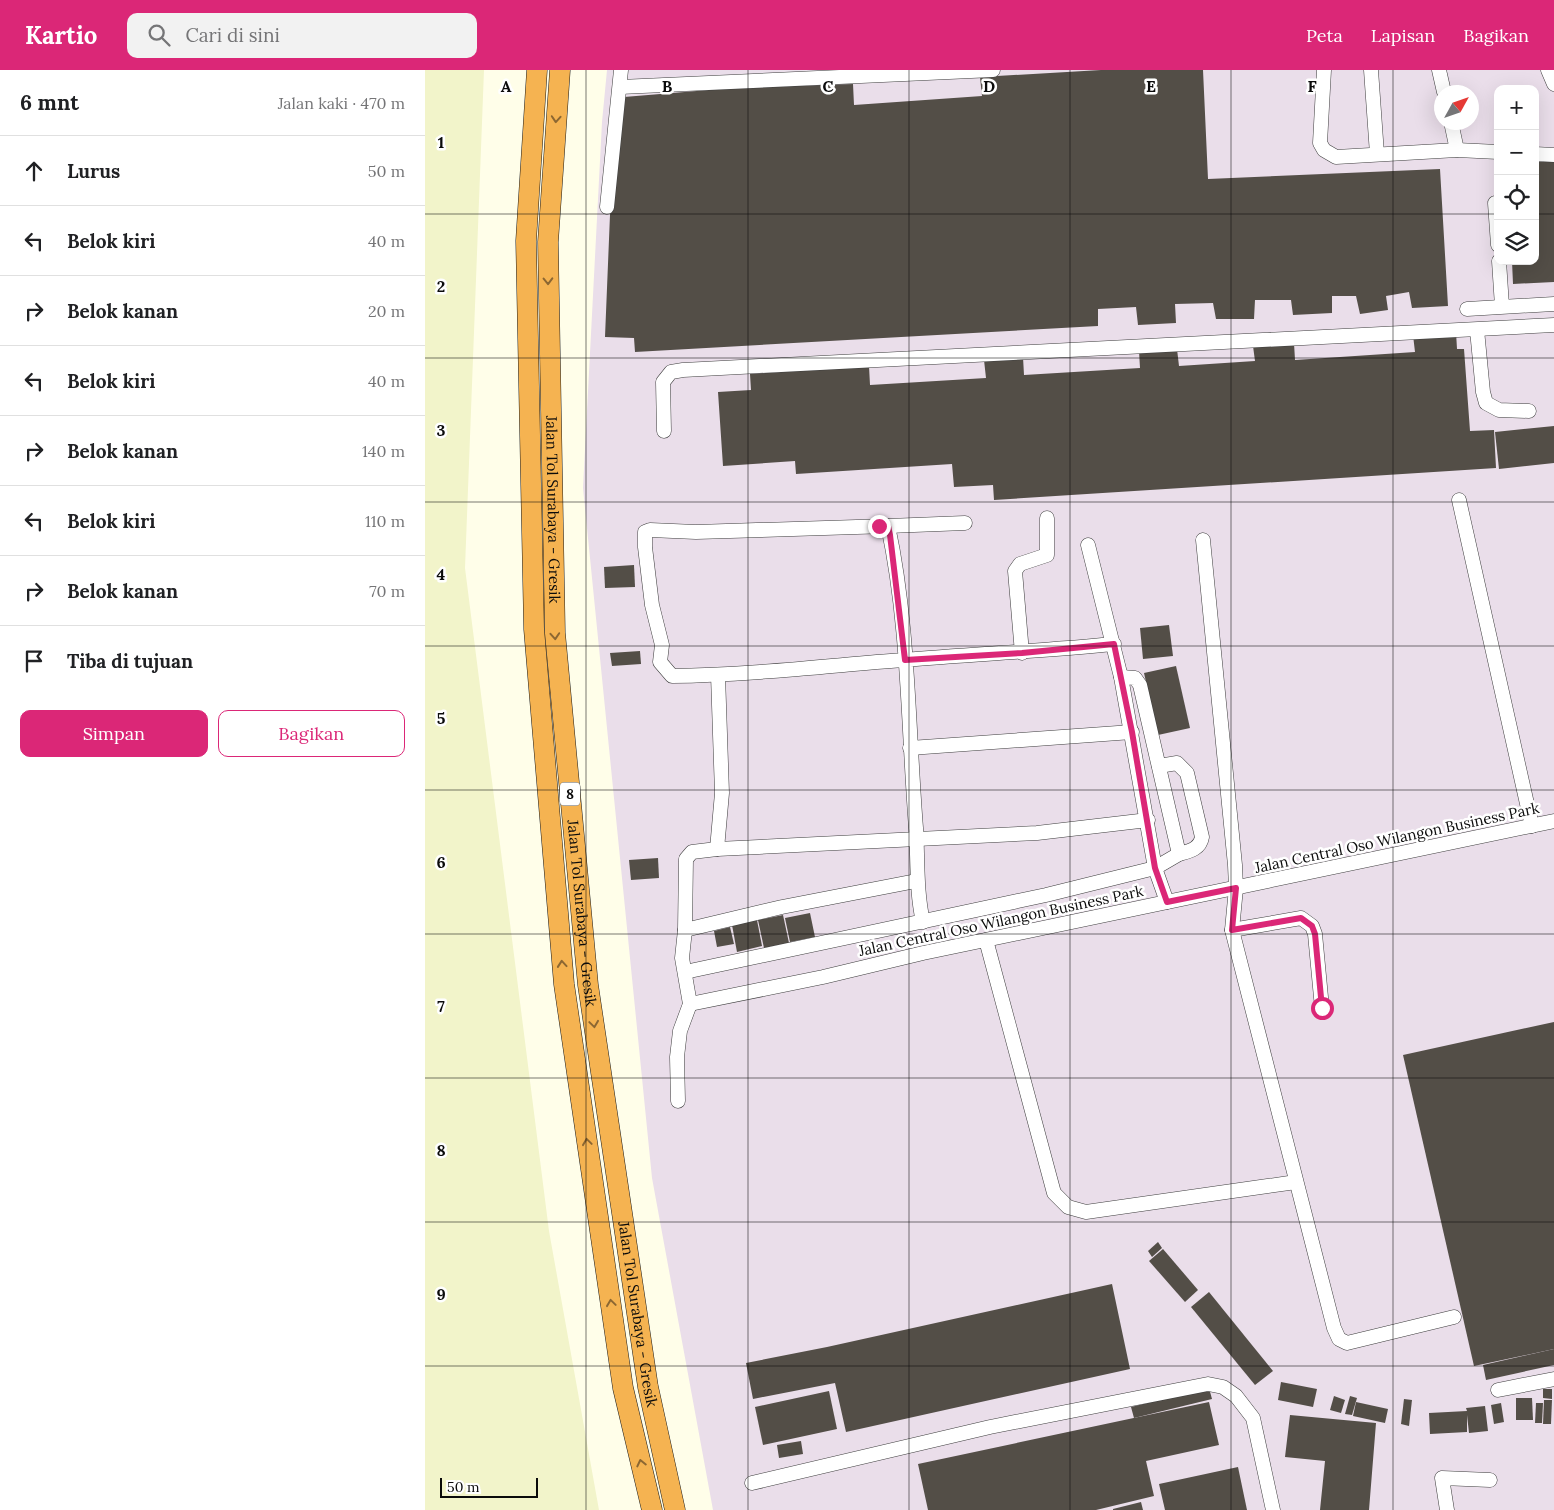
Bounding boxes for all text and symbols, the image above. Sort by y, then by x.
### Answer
search box [127,13,477,58]
text: Kartio [25,20,97,51]
icon: search [145,21,173,49]
text: Cari di sini [185,23,280,47]
text: Peta [1306,24,1343,47]
text: Lapisan [1371,24,1435,47]
text: Bagikan [1463,24,1529,47]
text: A [501,76,512,96]
text: B [662,76,673,96]
text: C [822,76,834,96]
text: D [983,76,995,96]
text: E [1146,76,1156,96]
text: F [1307,76,1317,96]
north arrow [1434,85,1479,130]
map controls [1494,85,1539,265]
button: + [1494,85,1539,130]
text: 6 mnt [20,89,79,116]
text: Jalan kaki · 470 m [278,93,405,113]
one-way arrow [551,115,562,123]
button: − [1494,130,1539,175]
text: 1 [438,132,444,152]
icon: ahead [20,157,48,185]
text: Lurus [67,159,120,183]
text: 50 m [368,161,405,181]
button: locate [1494,175,1539,220]
button: layers [1494,220,1539,265]
icon: left [20,227,48,255]
text: Belok kiri [67,229,156,253]
text: 40 m [368,231,405,251]
text: 2 [437,276,445,296]
one-way arrow [543,278,553,285]
icon: right [20,297,48,325]
text: Belok kanan [67,299,178,323]
text: 20 m [368,301,405,321]
icon: left [20,367,48,395]
text: Belok kiri [67,369,156,393]
text: 40 m [368,371,405,391]
street label: Jalan Tol Surabaya - Gresik [542,415,564,604]
text: 3 [437,420,446,440]
icon: right [20,437,48,465]
text: Belok kanan [67,439,178,463]
text: 140 m [362,441,405,461]
icon: left [20,507,48,535]
text: Belok kiri [67,509,156,533]
text: 110 m [365,511,405,531]
route end [868,515,891,538]
text: 4 [437,564,446,584]
icon: right [20,577,48,605]
text: Belok kanan [67,579,178,603]
text: 70 m [369,581,405,601]
one-way arrow [550,632,561,640]
icon: arrive [20,647,48,675]
text: Tiba di tujuan [67,649,193,673]
text: 5 [437,708,446,728]
button: Simpan [20,710,208,757]
button: Bagikan [218,710,405,757]
road number: 8 [560,782,580,806]
street label: Jalan Central Oso Wilangon Business Park [1252,798,1541,877]
street label: Jalan Tol Surabaya - Gresik [563,818,601,1008]
text: 6 [436,852,446,872]
street label: Jalan Central Oso Wilangon Business Park [856,881,1145,960]
one-way arrow [557,960,568,968]
text: 7 [437,996,445,1016]
route start [1311,997,1334,1020]
one-way arrow [588,1020,599,1028]
one-way arrow [583,1138,593,1147]
text: 8 [436,1140,446,1160]
street label: Jalan Tol Surabaya - Gresik [614,1219,662,1409]
text: 9 [436,1284,446,1304]
one-way arrow [606,1299,617,1307]
one-way arrow [636,1458,647,1467]
scale bar [440,1475,537,1498]
text: 50 m [447,1478,480,1496]

